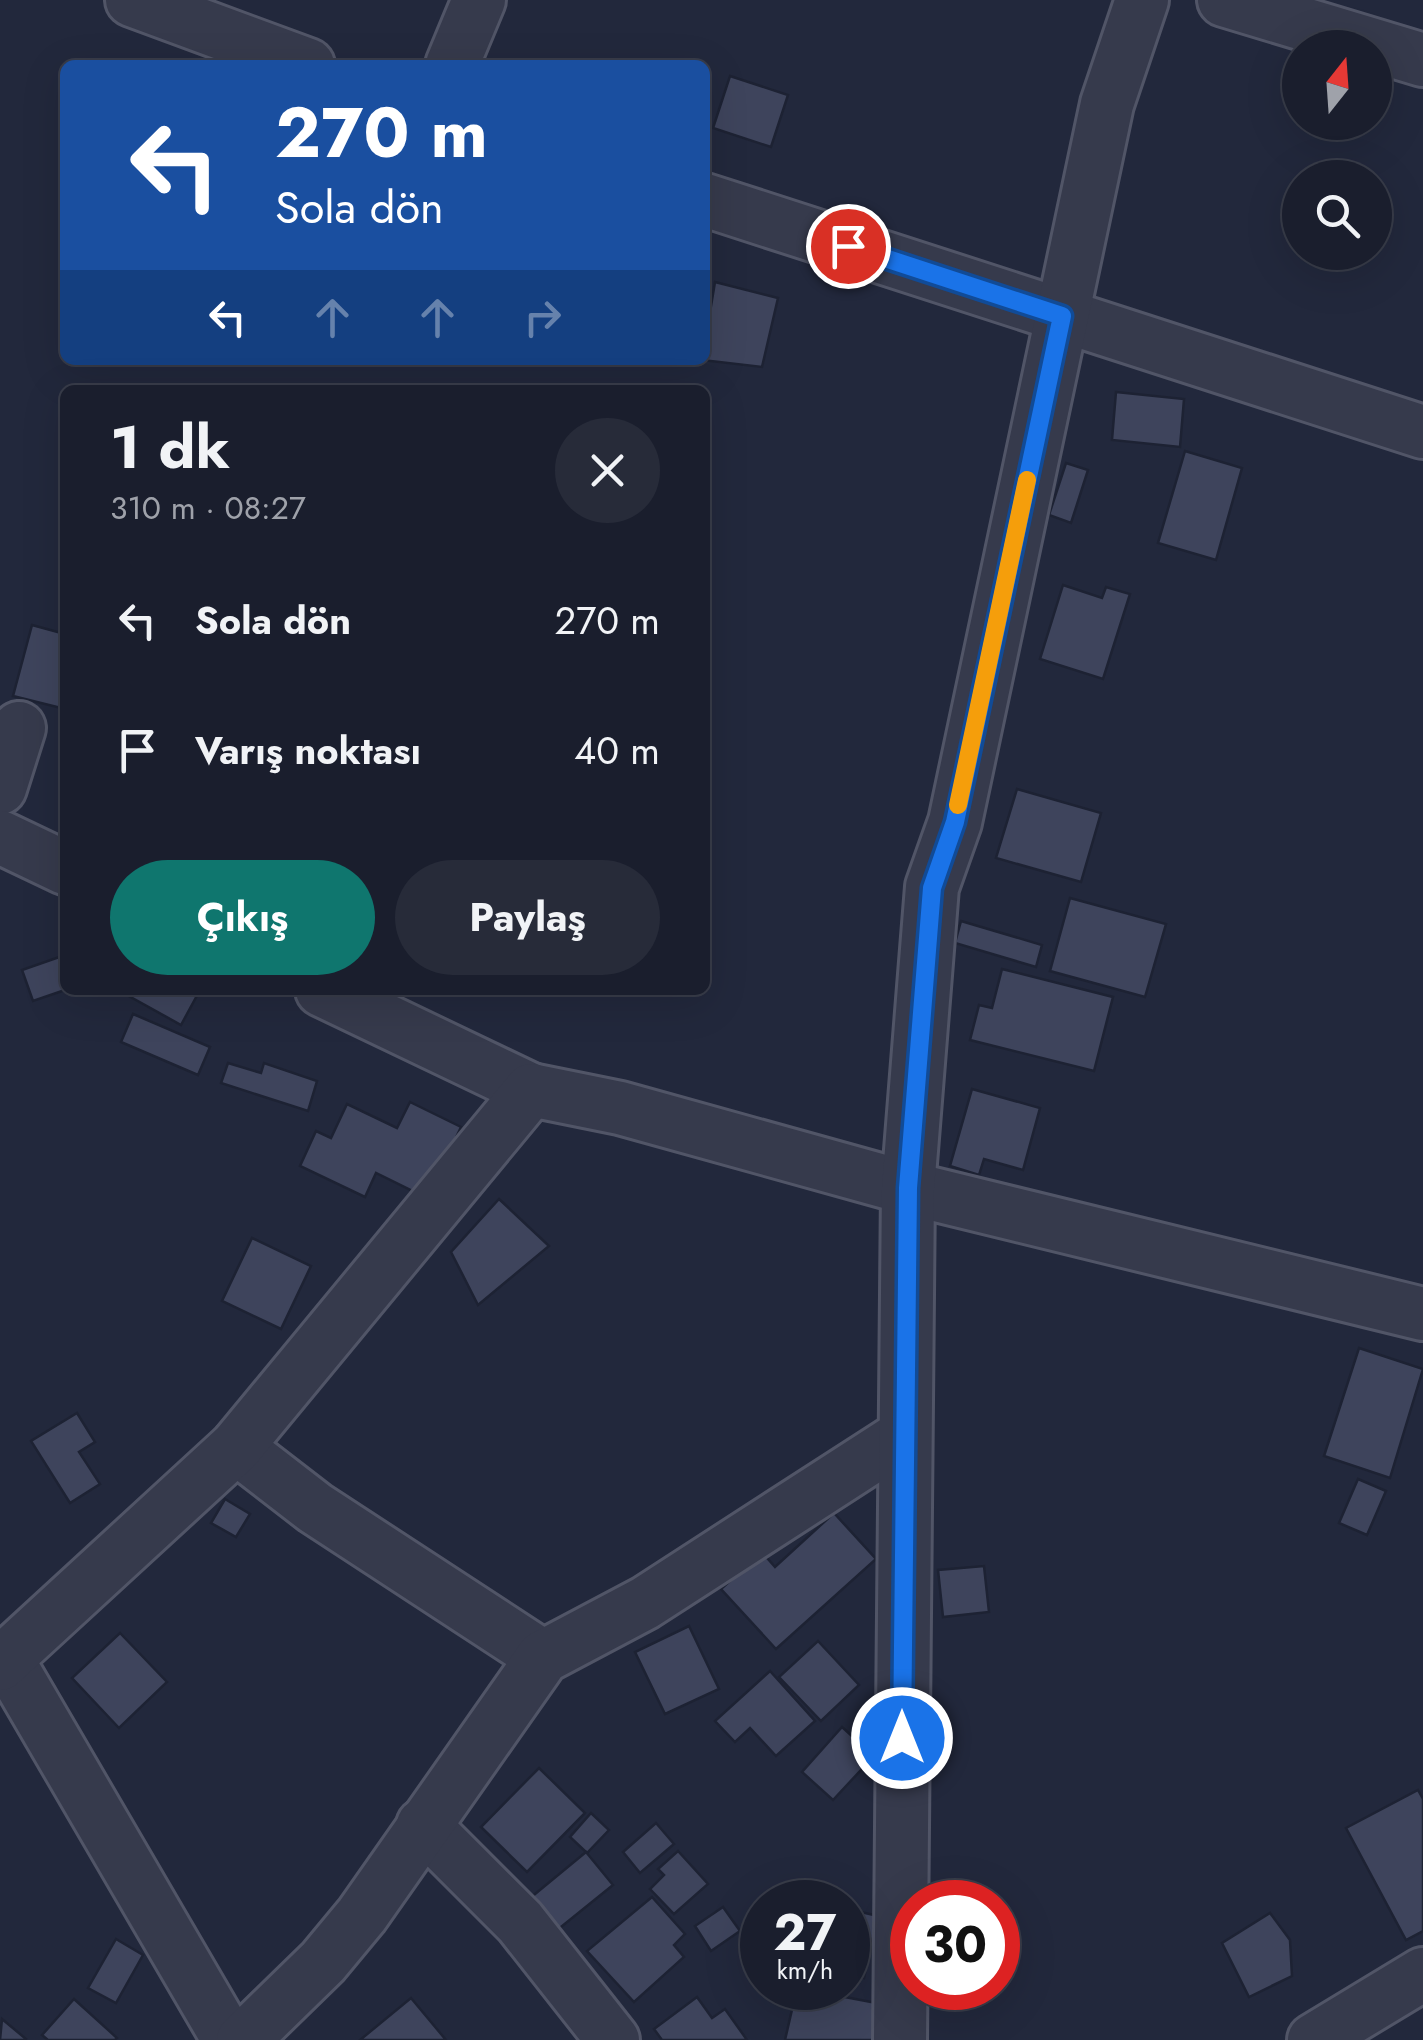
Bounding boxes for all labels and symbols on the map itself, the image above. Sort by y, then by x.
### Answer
north arrow [1282,30,1392,140]
pin [806,204,891,289]
position arrow [850,1686,954,1790]
speed limit sign: 30 [890,1880,1020,2010]

